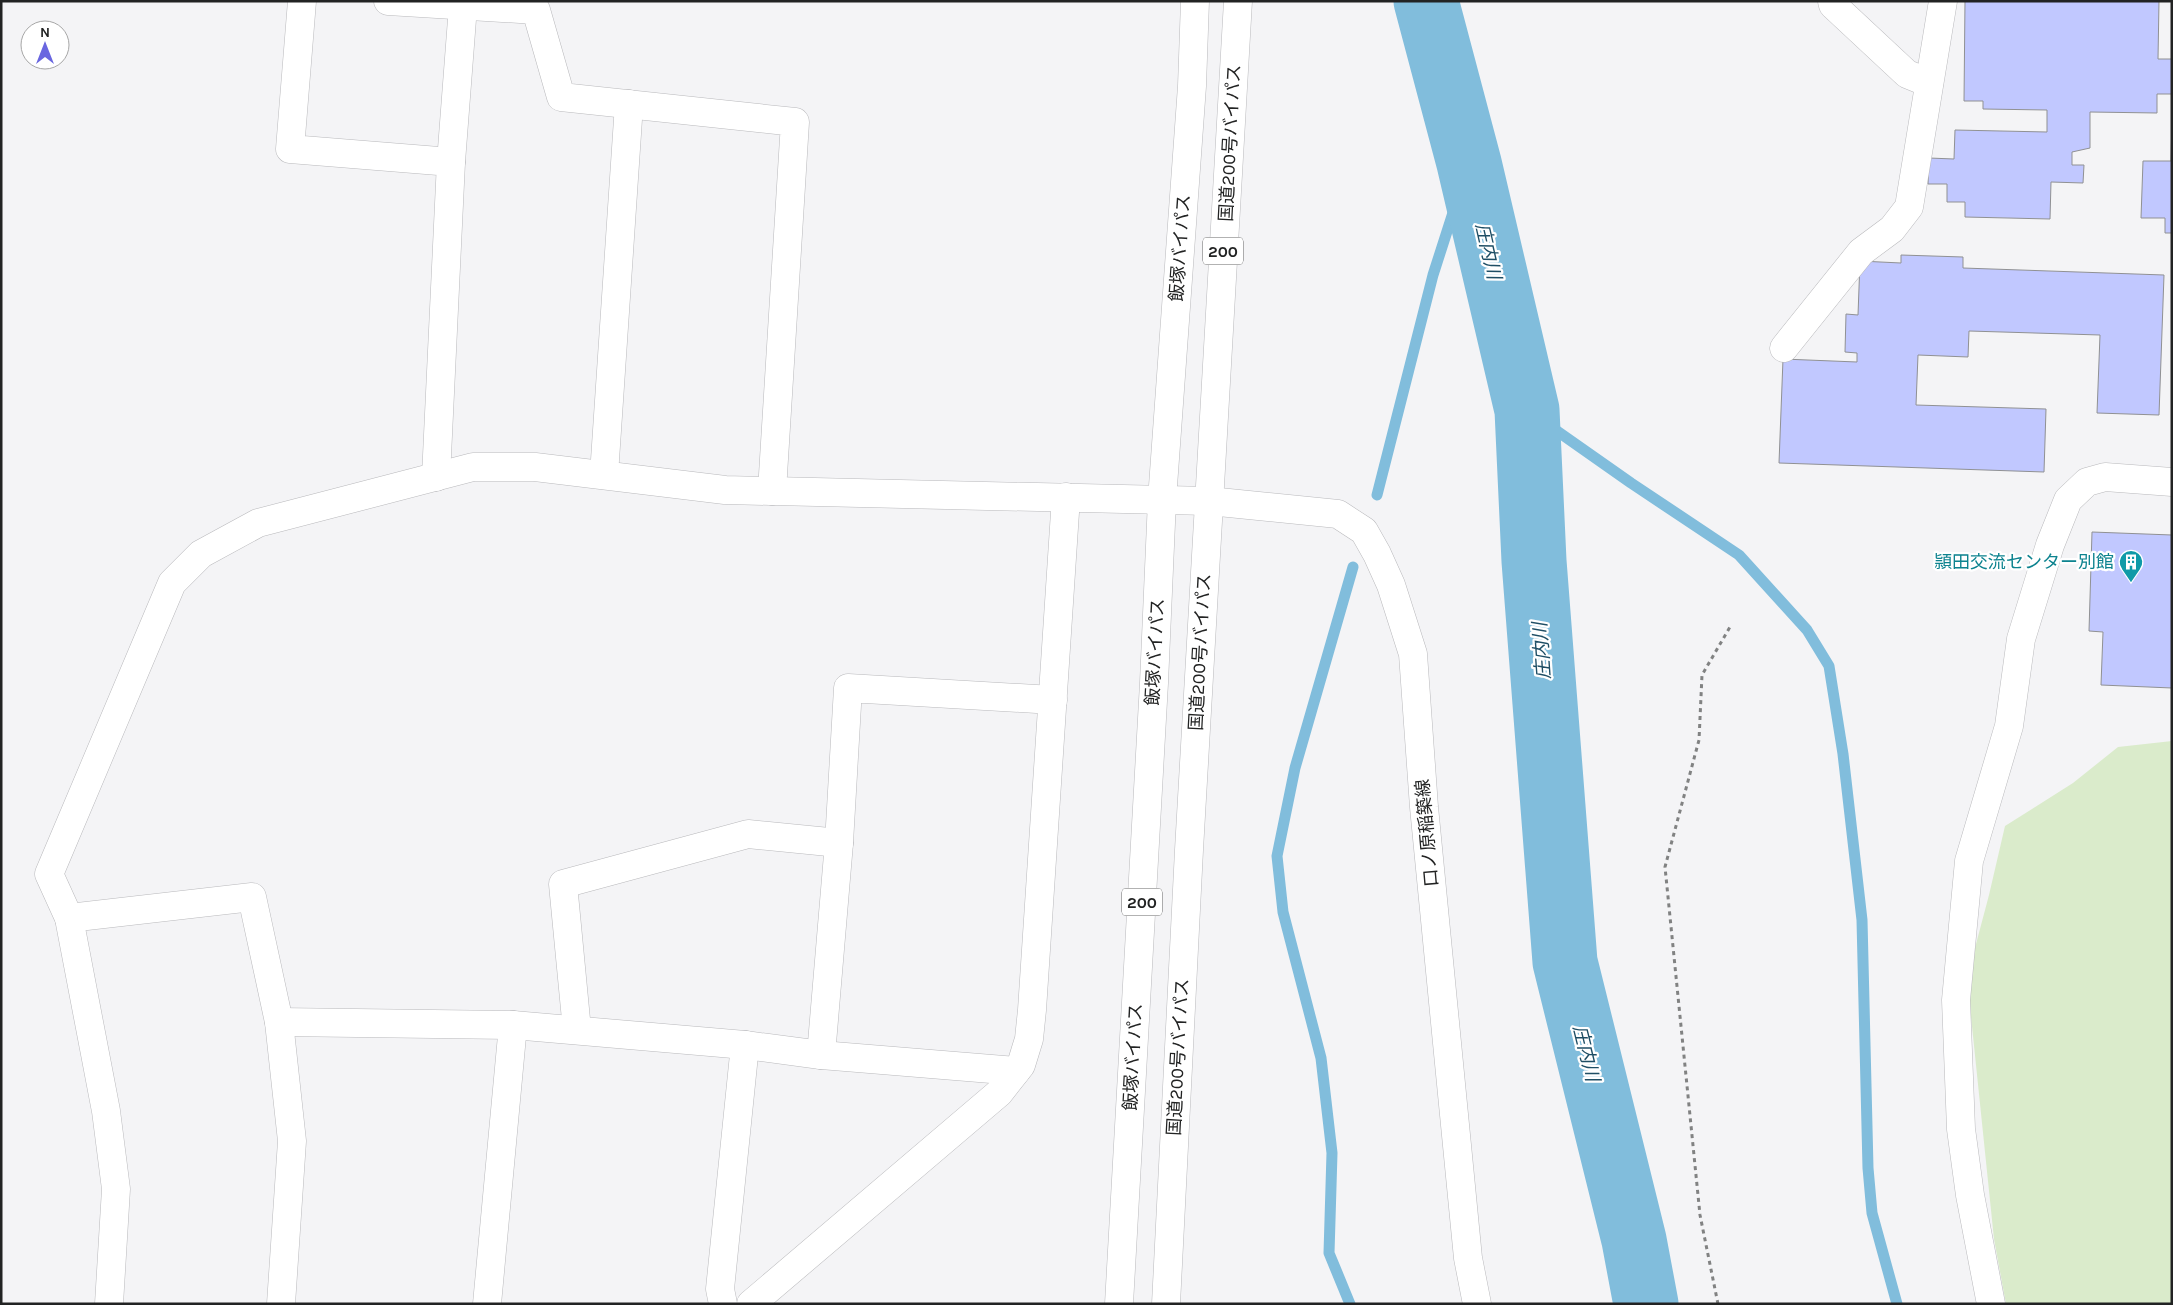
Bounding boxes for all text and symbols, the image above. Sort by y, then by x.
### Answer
north arrow [20,20,70,70]
text: N [40,24,50,41]
street label: 国道200号バイパス [1215,64,1245,222]
street label: 飯塚バイパス [1165,194,1195,302]
water label: 庄内川 [1471,221,1506,283]
road number: 200 [1203,238,1243,264]
building icon: 頴田交流センター別館 [2118,549,2144,583]
place label: 頴田交流センター別館 [1934,551,2114,573]
street label: 国道200号バイパス [1185,573,1215,731]
street label: 飯塚バイパス [1141,598,1169,706]
water label: 庄内川 [1529,620,1555,680]
street label: 口ノ原稲築線 [1411,778,1443,888]
road number: 200 [1122,889,1162,916]
street label: 国道200号バイパス [1163,978,1193,1136]
street label: 飯塚バイパス [1119,1003,1147,1111]
water label: 庄内川 [1568,1023,1604,1085]

